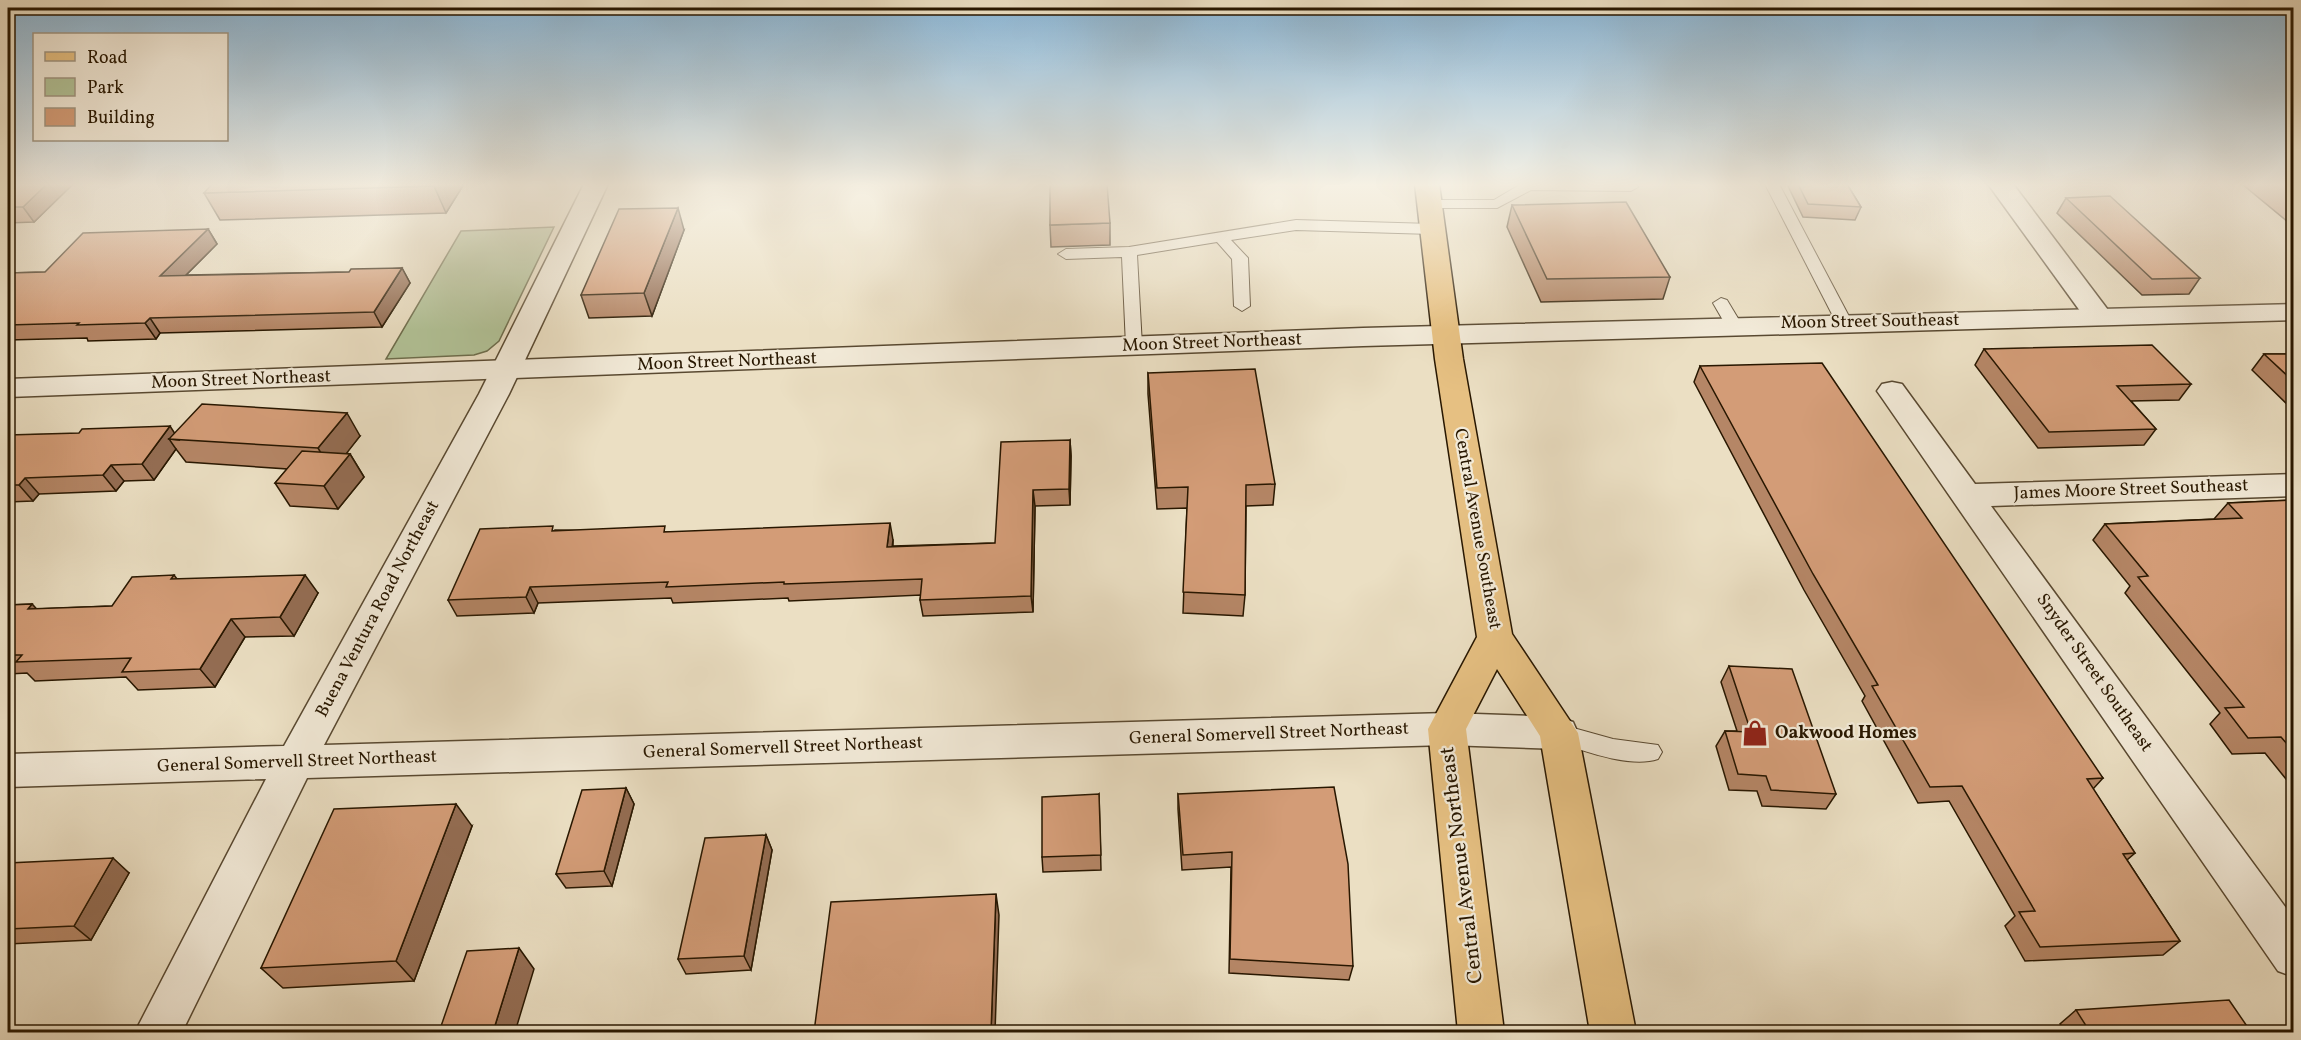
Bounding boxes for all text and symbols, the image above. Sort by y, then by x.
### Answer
legend [33,33,228,141]
text: Road [87,46,128,71]
text: Park [87,76,124,101]
text: Building [87,106,155,131]
street label: Moon Street Southeast [1780,308,1960,336]
street label: Moon Street Northeast [1122,327,1302,359]
street label: Moon Street Northeast [637,346,817,378]
street label: Moon Street Northeast [151,364,331,396]
street label: Central Avenue Southeast [1447,427,1507,631]
street label: James Moore Street Southeast [2013,473,2249,507]
street label: Buena Ventura Road Northeast [310,496,446,722]
street label: Snyder Street Southeast [2030,589,2158,757]
street label: General Somervell Street Northeast [1129,717,1409,751]
shop icon: Oakwood Homes [1740,718,1770,748]
place label: Oakwood Homes [1775,721,1917,746]
street label: General Somervell Street Northeast [643,731,923,765]
street label: General Somervell Street Northeast [157,745,437,779]
street label: Central Avenue Northeast [1433,745,1491,985]

